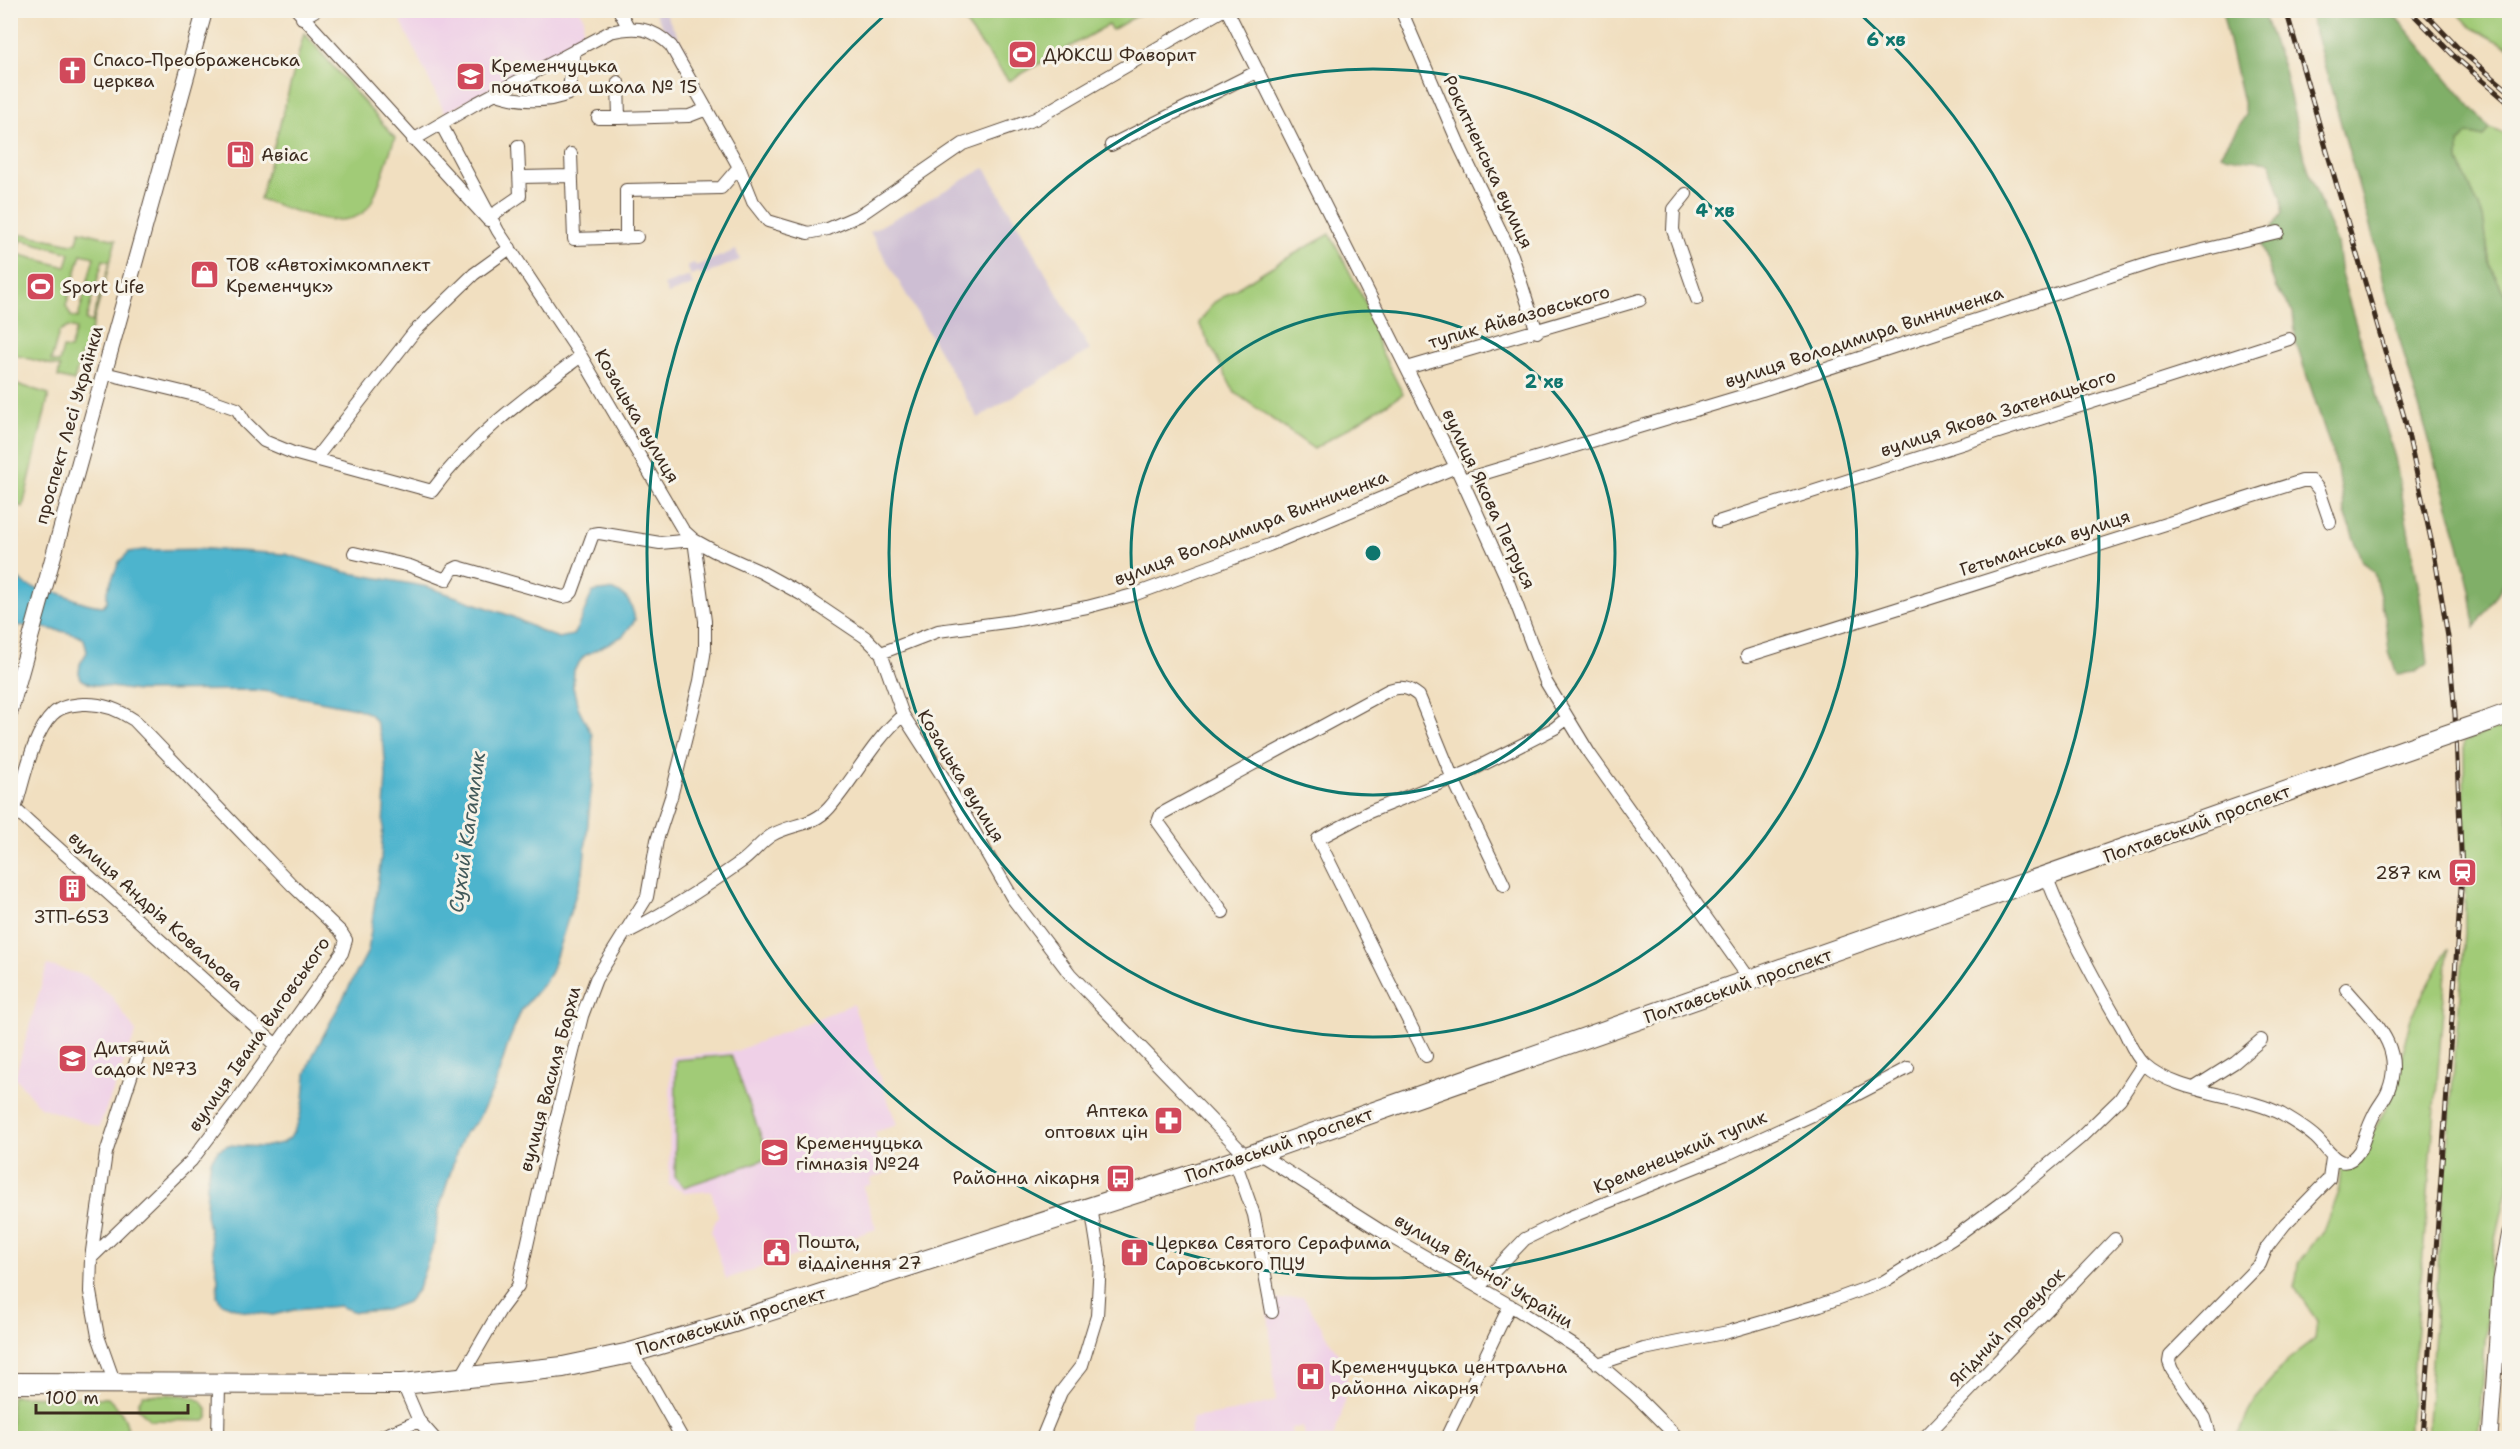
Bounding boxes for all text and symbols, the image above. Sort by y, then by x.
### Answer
text: 6 хв [1866,28,1906,52]
sports icon: ДЮКСШ Фаворит [1006,39,1038,71]
place label: ДЮКСШ Фаворит [1043,43,1197,67]
place label: Спасо-Преображенська церква [93,48,300,93]
church icon: Спасо-Преображенська церква [56,54,88,86]
place label: Кременчуцька початкова школа № 15 [491,54,698,99]
school or university icon: Кременчуцька початкова школа № 15 [454,60,486,92]
street label: Рокитненська вулиця [1437,71,1539,253]
fuel station icon: Авіас [224,139,256,171]
place label: Авіас [261,143,309,167]
text: 4 хв [1695,199,1735,223]
place label: ТОВ «Автохімкомплект Кременчук» [226,253,431,298]
shop icon: ТОВ «Автохімкомплект Кременчук» [189,259,221,291]
sports icon: Sport Life [25,271,57,303]
place label: Sport Life [62,275,145,299]
street label: тупик Айвазовського [1425,280,1613,354]
street label: вулиця Володимира Винниченка [1722,281,2006,393]
street label: проспект Лесі Українки [29,323,109,527]
street label: Козацька вулиця [589,345,685,487]
street label: вулиця Якова Затенацького [1877,364,2119,462]
text: 2 хв [1524,370,1564,394]
street label: вулиця Якова Петруся [1437,405,1541,593]
street label: вулиця Володимира Винниченка [1111,465,1391,591]
street label: Гетьманська вулиця [1957,504,2133,582]
centre of rings [1363,543,1383,563]
street label: Козацька вулиця [912,705,1010,847]
water label: Сухий Кагамлик [443,749,491,914]
street label: Полтавський проспект [2100,779,2295,869]
street label: вулиця Андрія Ковальова [63,826,249,996]
station icon: 287 км [2446,857,2478,889]
place label: 287 км [2375,861,2441,885]
building icon: ЗТП-653 [56,872,88,904]
place label: ЗТП-653 [35,905,110,929]
street label: вулиця Івана Виговського [182,932,336,1136]
street label: Полтавський проспект [1641,942,1836,1029]
street label: вулиця Василя Бархи [514,984,586,1174]
place label: Дитячий садок №73 [94,1036,198,1081]
school or university icon: Дитячий садок №73 [57,1042,89,1074]
place label: Аптека оптових цін [1044,1099,1148,1144]
street label: Полтавський проспект [1182,1101,1377,1188]
street label: Кременецький тупик [1590,1104,1771,1199]
pharmacy icon: Аптека оптових цін [1153,1105,1185,1137]
place label: Кременчуцька гімназія №24 [796,1131,923,1176]
school or university icon: Кременчуцька гімназія №24 [759,1137,791,1169]
bus stop icon: Районна лікарня [1105,1162,1137,1194]
place label: Районна лікарня [953,1166,1100,1190]
street label: вулиця Вільної України [1390,1208,1578,1334]
place label: Пошта, відділення 27 [798,1230,922,1275]
place label: Церква Святого Серафима Саровського ПЦУ [1155,1231,1391,1276]
public building icon: Пошта, відділення 27 [761,1236,793,1268]
church icon: Церква Святого Серафима Саровського ПЦУ [1118,1237,1150,1269]
street label: Ягідний провулок [1944,1262,2070,1391]
street label: Полтавський проспект [633,1280,830,1361]
place label: Кременчуцька центральна районна лікарня [1331,1355,1567,1400]
hospital icon: Кременчуцька центральна районна лікарня [1294,1361,1326,1393]
scale bar [36,1377,188,1415]
text: 100 m [45,1386,99,1410]

